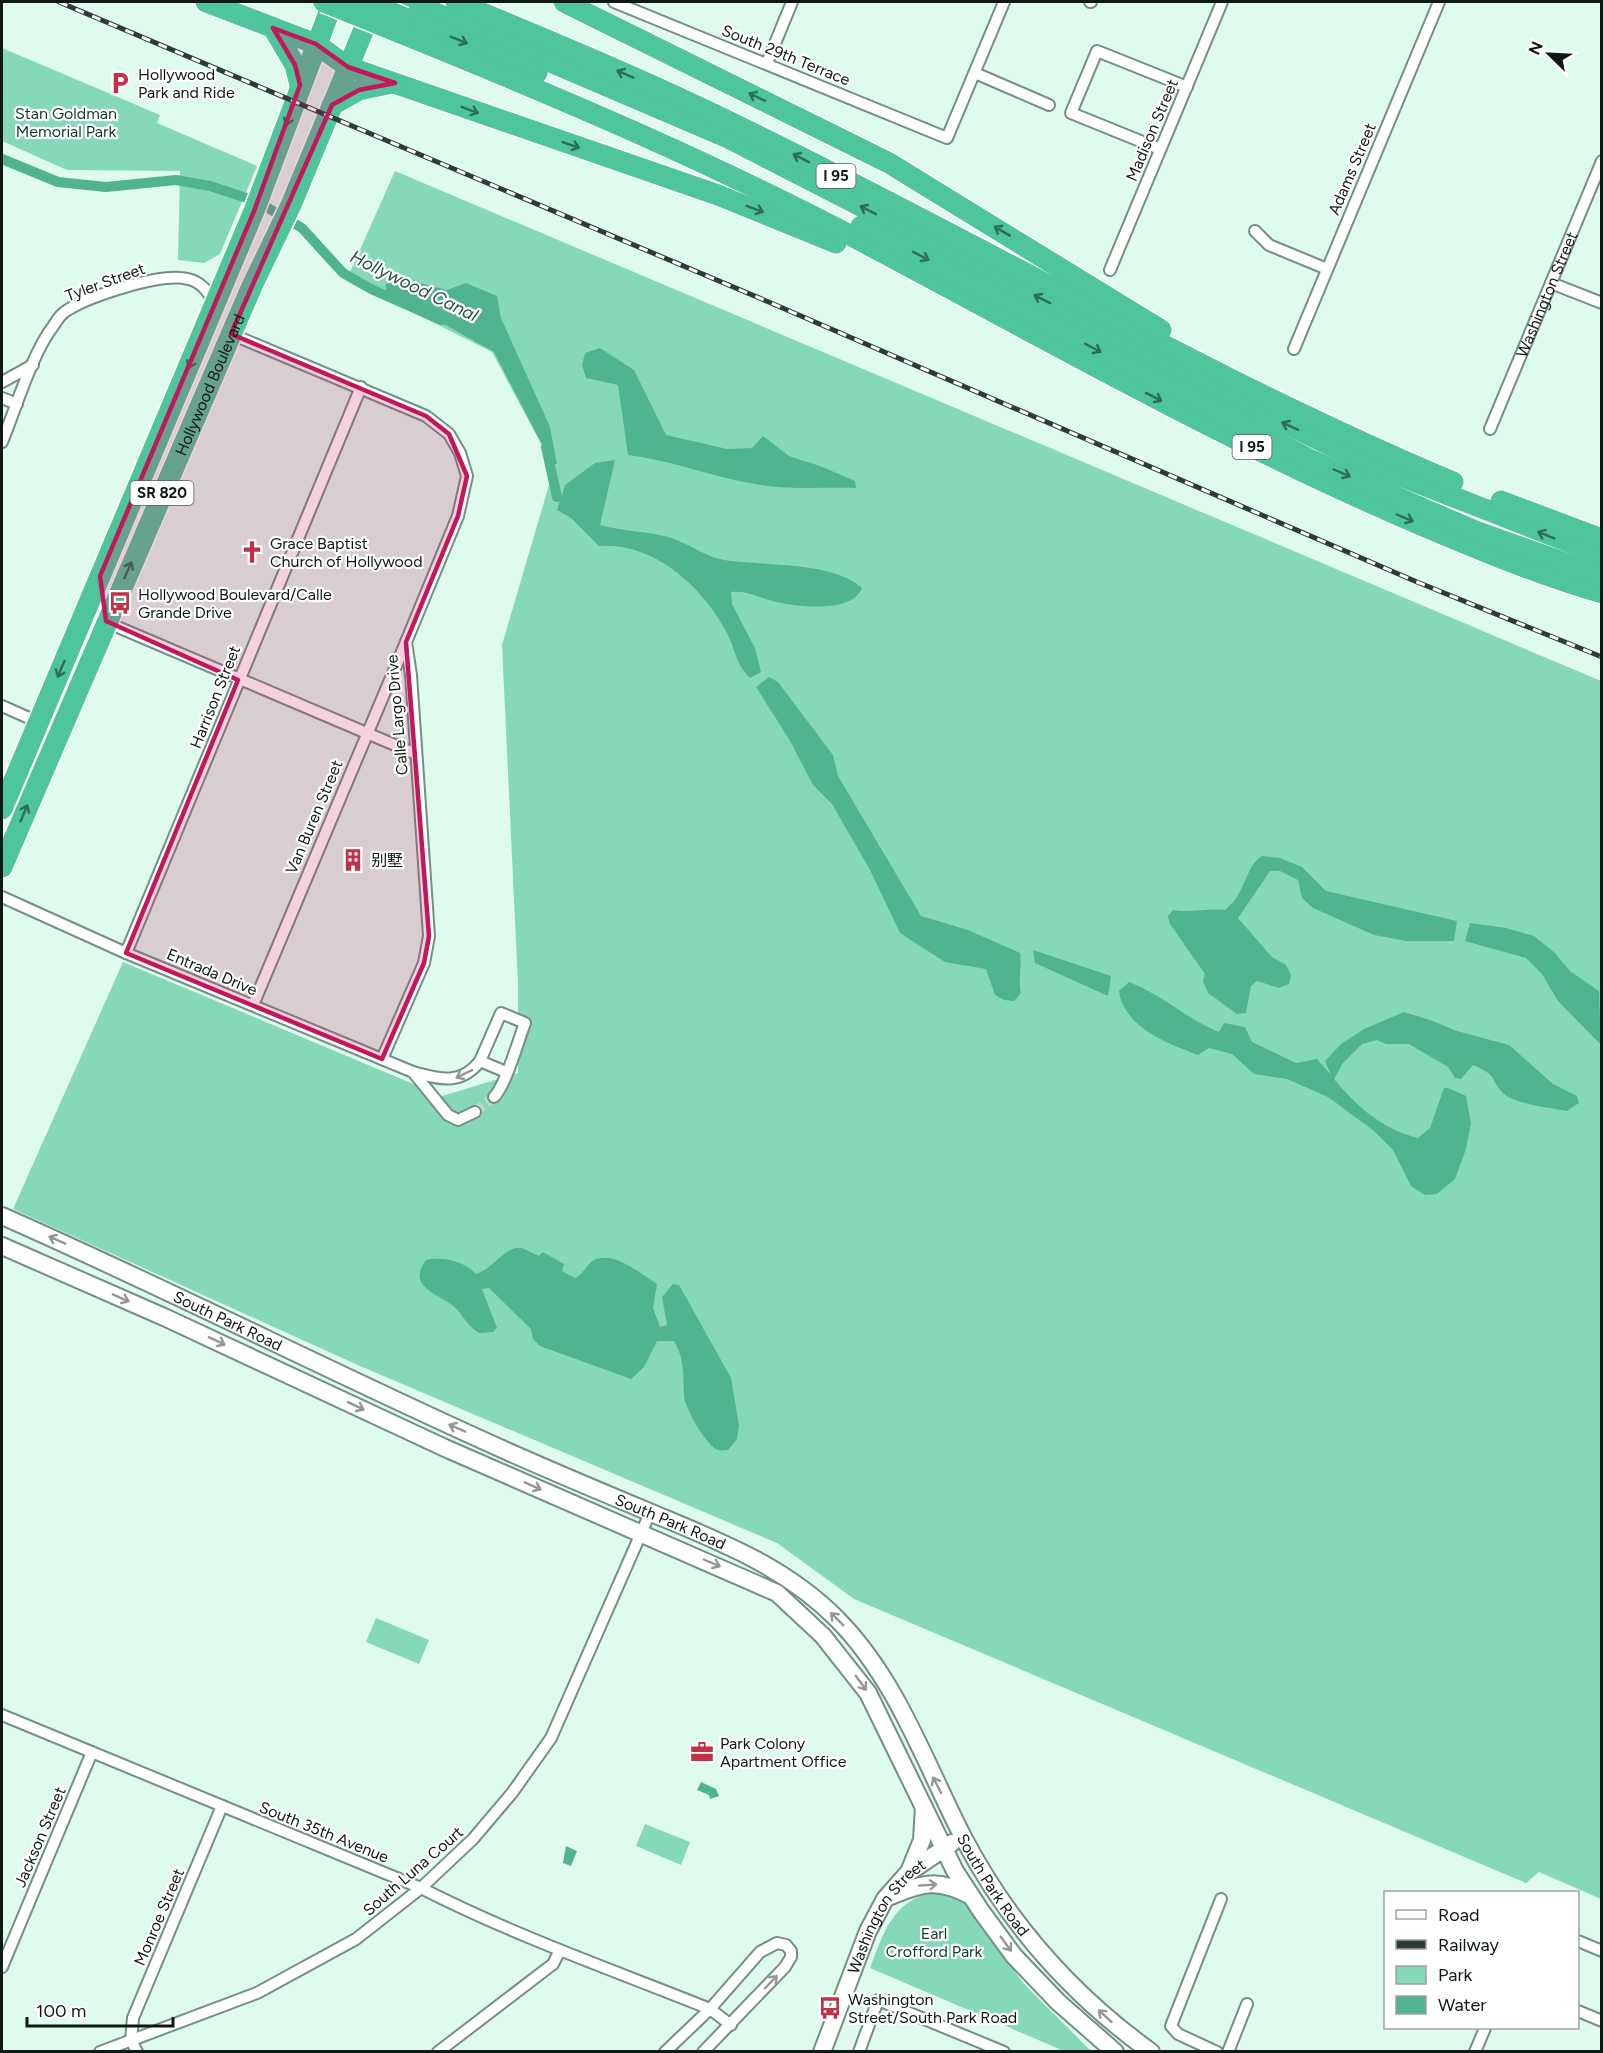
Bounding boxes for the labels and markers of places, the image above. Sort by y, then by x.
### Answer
place label: Hollywood Park and Ride [138,65,235,102]
parking icon: Hollywood Park and Ride [107,70,133,96]
place label: Grace Baptist Church of Hollywood [270,534,423,571]
church icon: Grace Baptist Church of Hollywood [239,539,265,565]
place label: Hollywood Boulevard/Calle Grande Drive [138,585,332,622]
bus stop icon: Hollywood Boulevard/Calle Grande Drive [107,590,133,616]
building icon: 别墅 [340,847,366,873]
place label: 别墅 [371,851,403,870]
place label: Park Colony Apartment Office [720,1734,847,1771]
office icon: Park Colony Apartment Office [689,1739,715,1765]
place label: Washington Street/South Park Road [848,1990,1017,2027]
bus stop icon: Washington Street/South Park Road [817,1995,843,2021]

